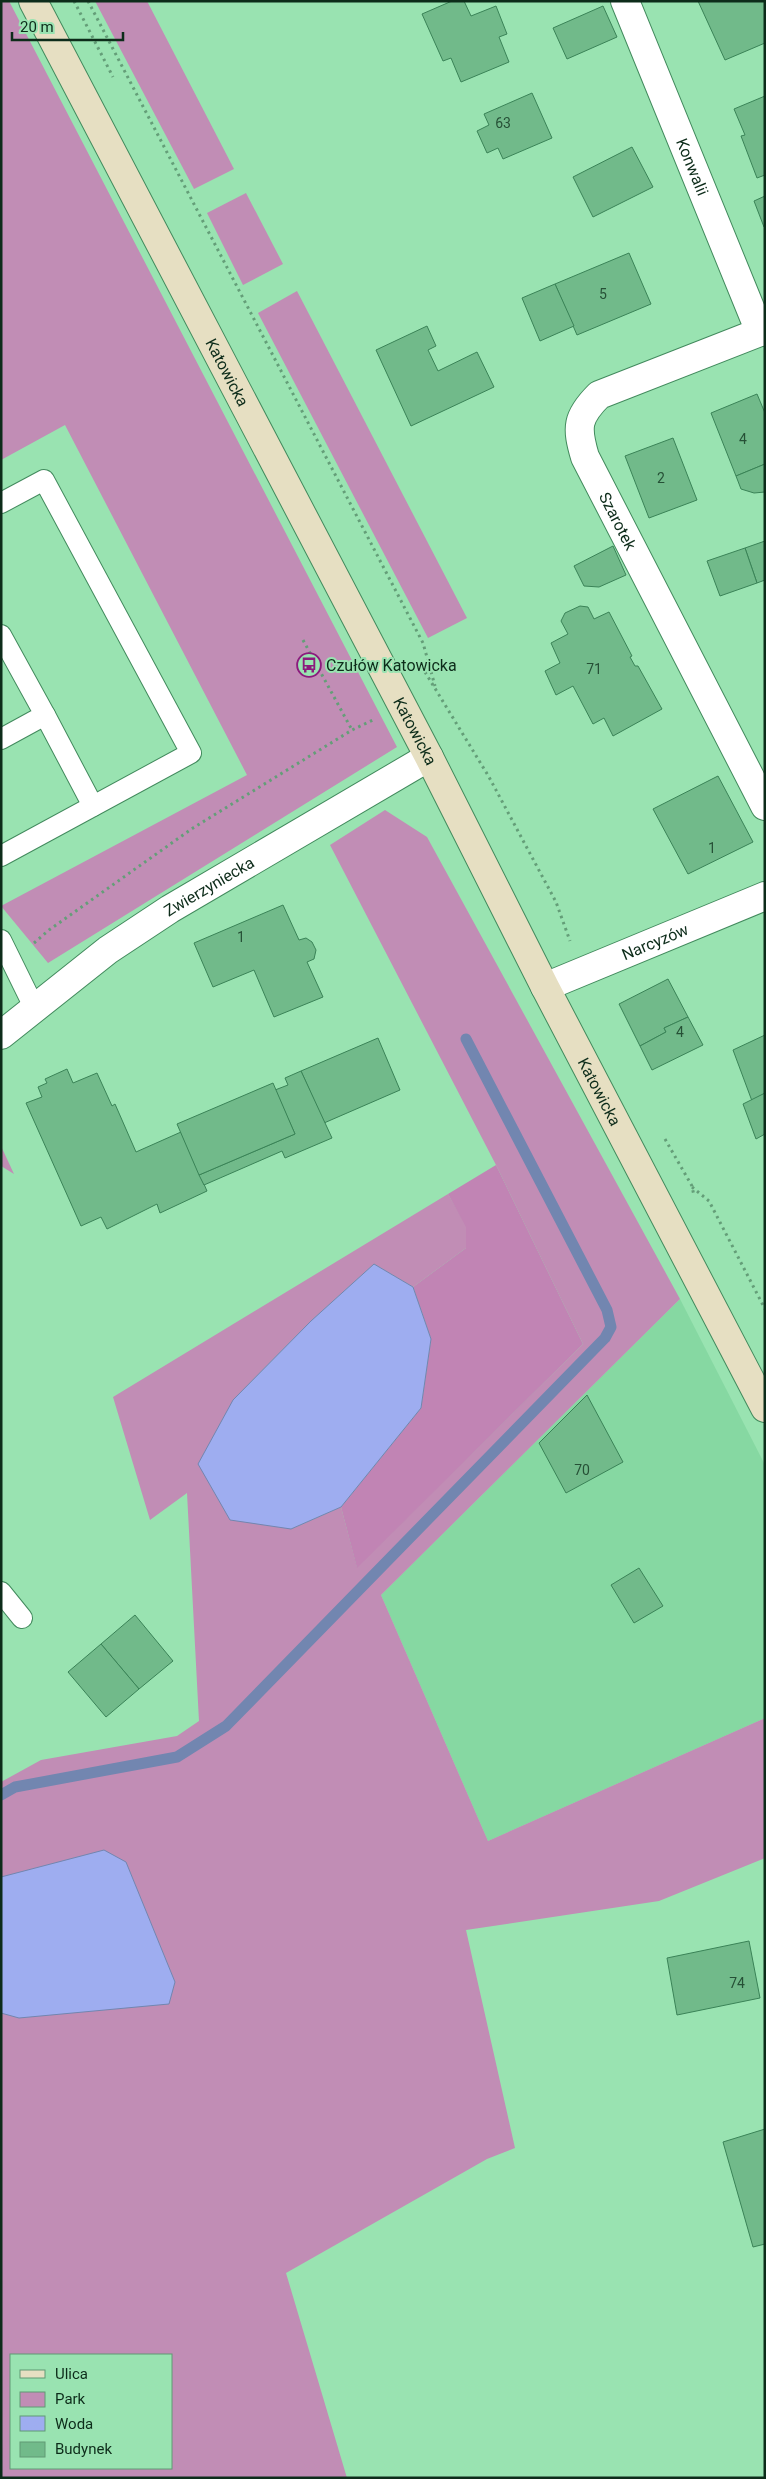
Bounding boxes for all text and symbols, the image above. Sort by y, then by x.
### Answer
scale bar [12,10,124,42]
text: 20 m [20,18,54,36]
house number: 63 [495,115,511,131]
street label: Konwalii [672,135,713,198]
house number: 5 [599,286,607,302]
street label: Katowicka [202,335,253,409]
house number: 4 [739,431,747,447]
house number: 2 [657,470,665,486]
street label: Szarotek [595,489,641,554]
bus stop icon: Czułów Katowicka [296,652,322,678]
place label: Czułów Katowicka [326,656,457,675]
house number: 71 [586,661,602,677]
street label: Katowicka [390,694,441,768]
house number: 1 [708,840,716,856]
street label: Zwierzyniecka [160,852,257,920]
street label: Narcyzów [619,919,691,964]
house number: 1 [237,929,245,945]
house number: 4 [676,1024,684,1040]
street label: Katowicka [574,1054,625,1129]
house number: 70 [574,1462,590,1478]
house number: 74 [729,1975,745,1991]
legend [10,2354,172,2469]
text: Ulica [55,2365,88,2383]
text: Park [55,2390,86,2408]
text: Woda [55,2415,93,2433]
text: Budynek [55,2440,112,2458]

